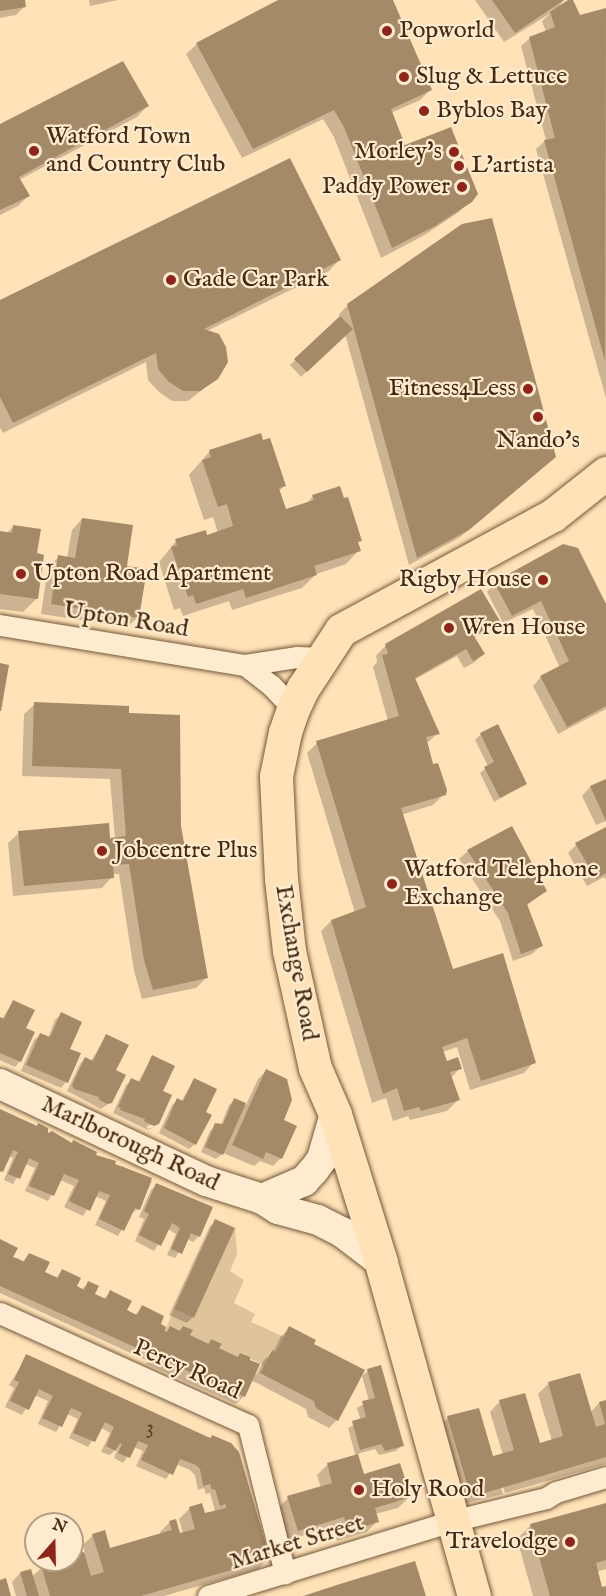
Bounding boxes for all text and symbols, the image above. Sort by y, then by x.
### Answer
place label: Popworld [399,17,495,45]
marker: Popworld [380,24,394,38]
place label: Slug & Lettuce [416,63,567,91]
marker: Slug & Lettuce [397,70,411,84]
place label: Byblos Bay [436,97,547,125]
marker: Byblos Bay [417,104,431,118]
place label: Watford Town and Country Club [46,123,225,179]
place label: Morley's [354,138,442,166]
marker: Watford Town and Country Club [27,144,41,158]
marker: Morley's [447,145,461,159]
place label: L'artista [471,152,554,180]
marker: L'artista [452,159,466,173]
place label: Paddy Power [322,173,450,201]
marker: Paddy Power [455,180,469,194]
place label: Gade Car Park [183,266,329,294]
marker: Gade Car Park [164,273,178,287]
place label: Fitness4Less [389,375,516,403]
marker: Fitness4Less [521,382,535,396]
marker: Nando's [531,410,545,424]
place label: Nando's [496,427,580,455]
place label: Upton Road Apartment [33,560,271,588]
place label: Rigby House [399,566,531,594]
marker: Upton Road Apartment [14,567,28,581]
marker: Rigby House [536,573,550,587]
street label: Upton Road [62,596,190,644]
place label: Wren House [461,614,585,642]
marker: Wren House [442,621,456,635]
place label: Jobcentre Plus [114,837,257,865]
marker: Jobcentre Plus [95,844,109,858]
place label: Watford Telephone Exchange [404,856,598,912]
marker: Watford Telephone Exchange [385,877,399,891]
street label: Exchange Road [268,883,324,1043]
street label: Marlborough Road [36,1090,224,1198]
street label: Percy Road [129,1333,245,1407]
house number: 3 [146,1415,154,1441]
place label: Holy Rood [371,1476,484,1504]
marker: Holy Rood [352,1483,366,1497]
street label: Market Street [227,1509,367,1577]
north arrow [24,1512,84,1572]
text: N [50,1515,69,1539]
place label: Travelodge [446,1528,558,1556]
marker: Travelodge [563,1535,577,1549]

